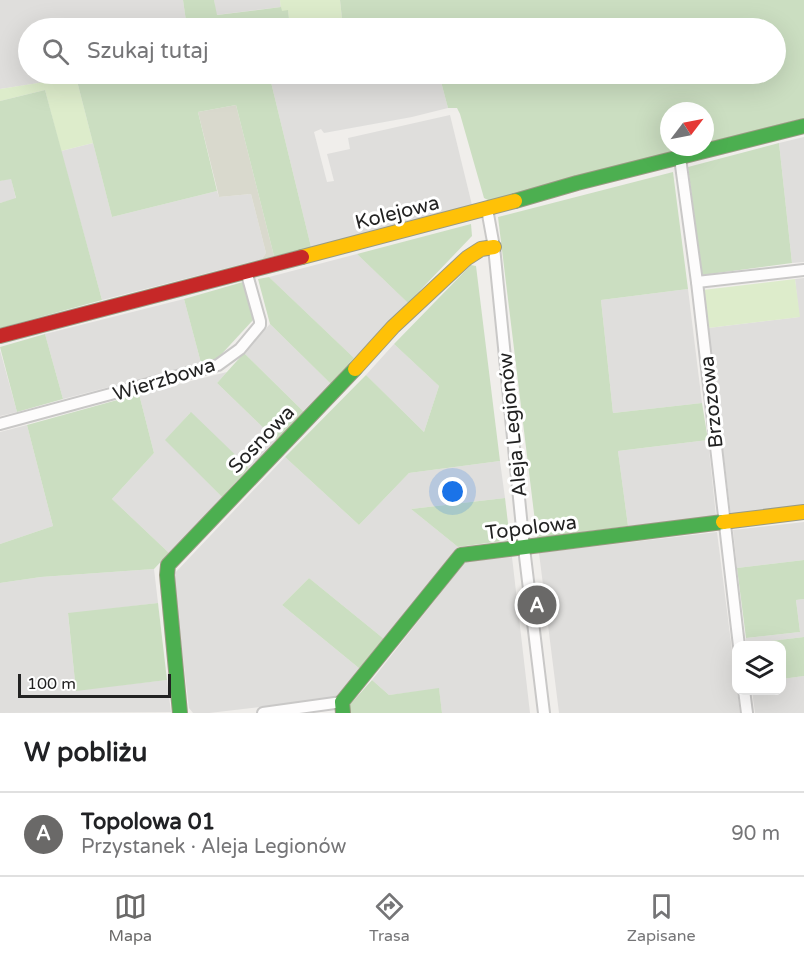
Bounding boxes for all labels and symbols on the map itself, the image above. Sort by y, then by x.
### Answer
north arrow [660,102,714,156]
street label: Kolejowa [353,191,442,235]
street label: Aleja Legionów [493,351,533,498]
street label: Wierzbowa [110,353,218,407]
street label: Brzozowa [695,355,729,449]
street label: Sosnowa [223,401,300,479]
your location [438,477,467,506]
street label: Topolowa [484,510,578,545]
pin: A [518,582,556,628]
scale bar [18,671,171,698]

